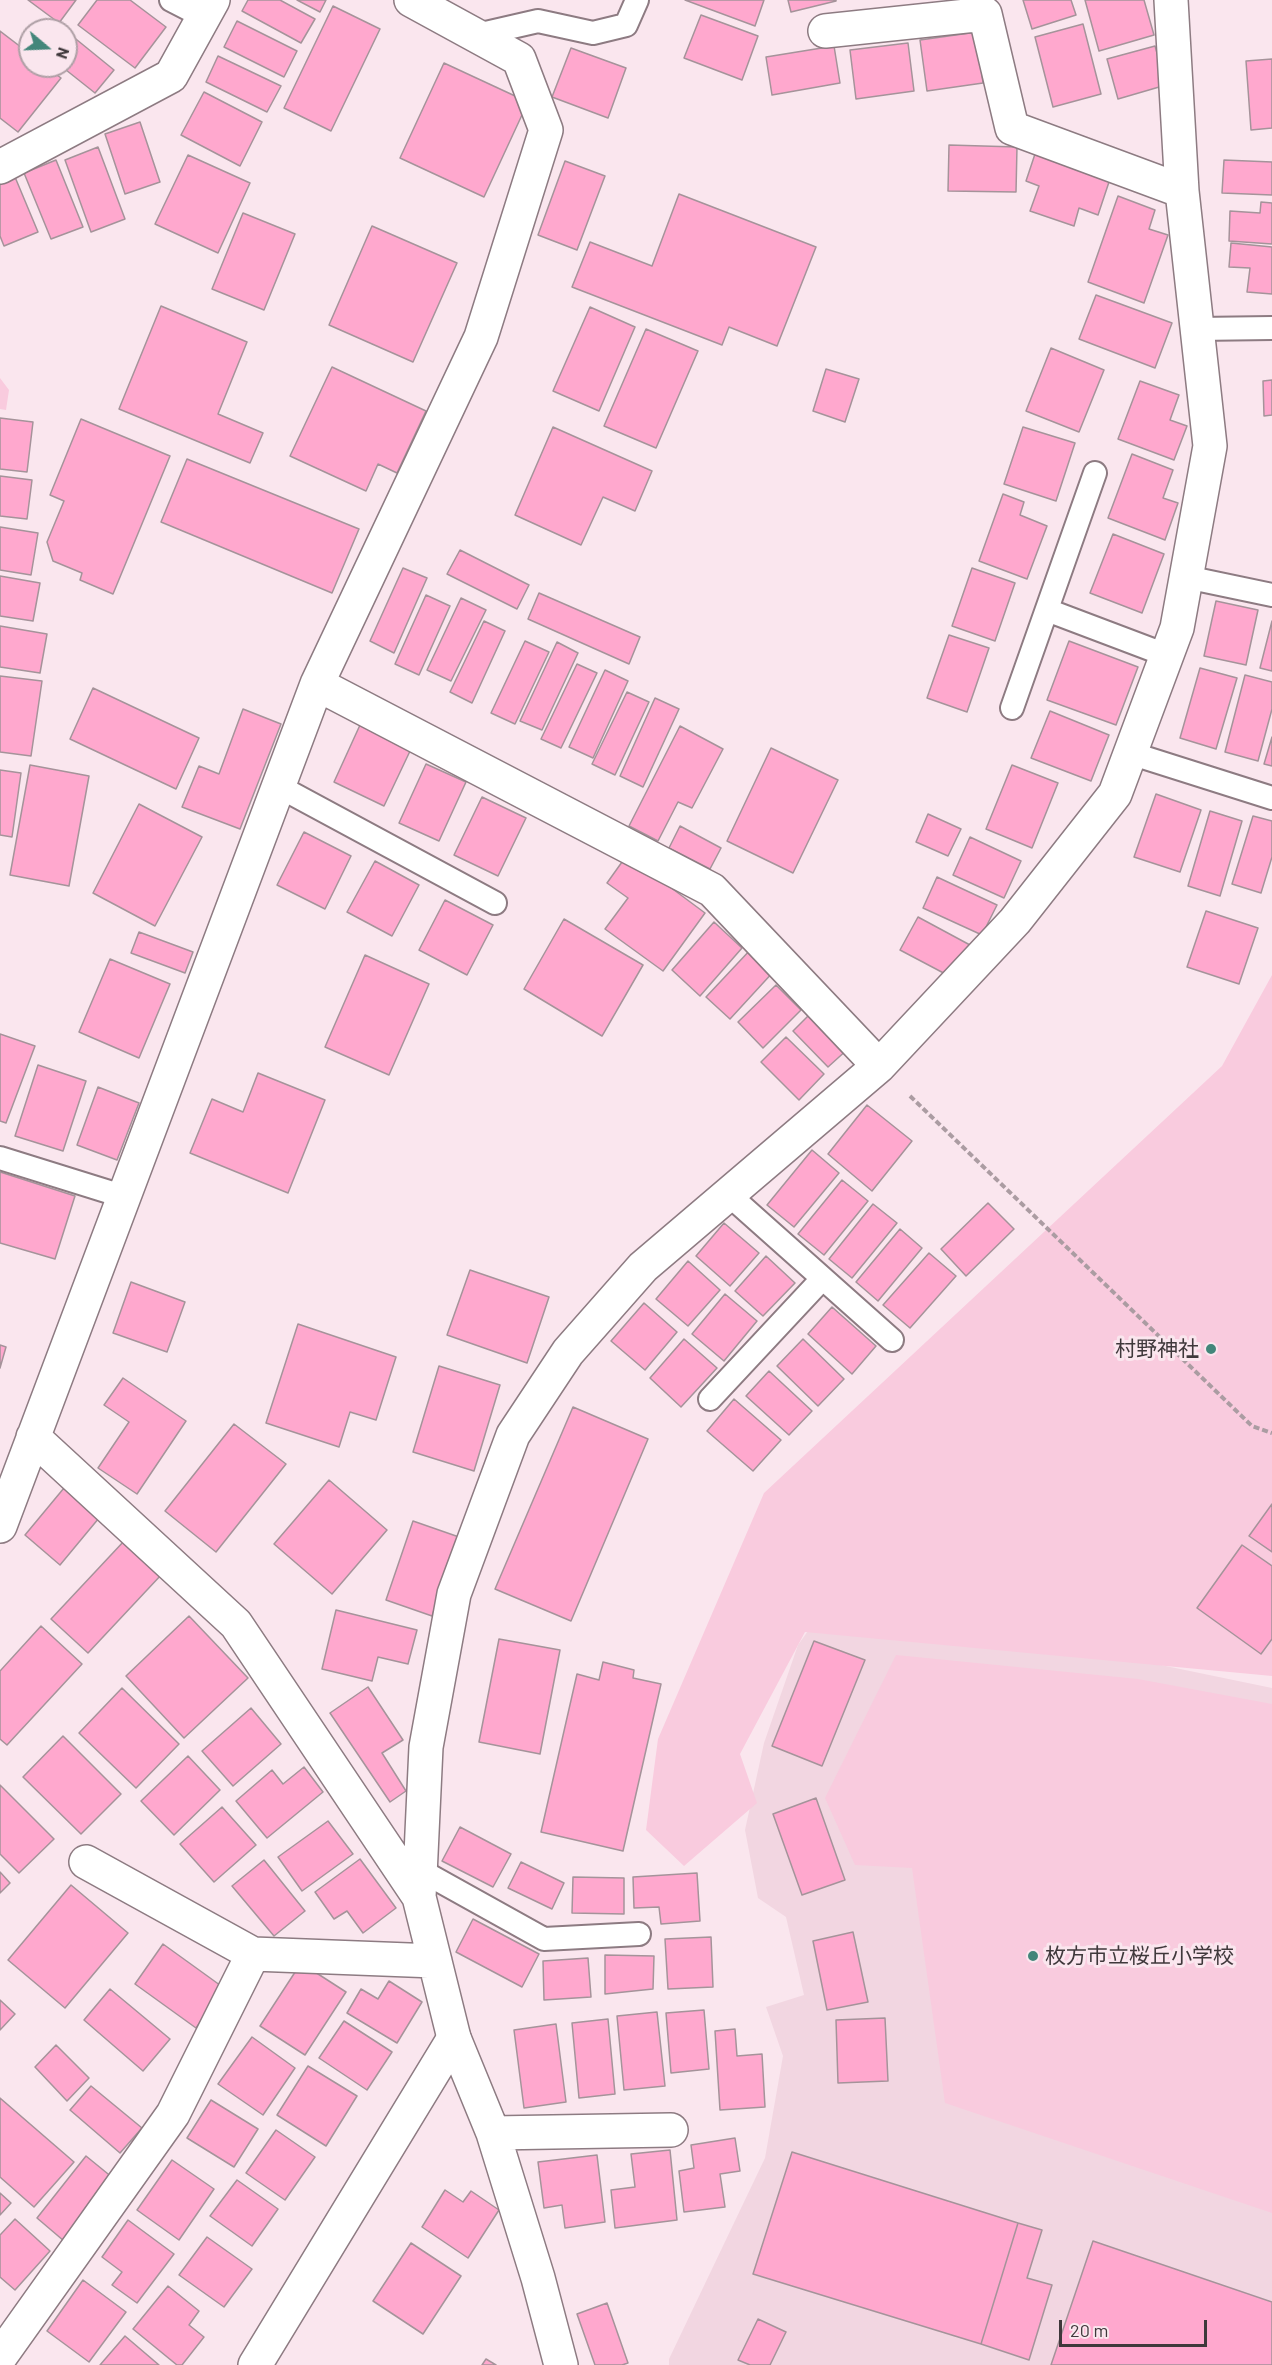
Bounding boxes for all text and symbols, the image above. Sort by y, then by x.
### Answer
north arrow [18,18,78,78]
text: N [53,45,74,61]
place label: 村野神社 [1115,1336,1199,1362]
marker: 村野神社 [1204,1342,1218,1356]
place label: 枚方市立桜丘小学校 [1045,1943,1234,1969]
marker: 枚方市立桜丘小学校 [1026,1949,1040,1963]
scale bar [1062,2308,1210,2346]
text: 20 m [1070,2319,1108,2341]

